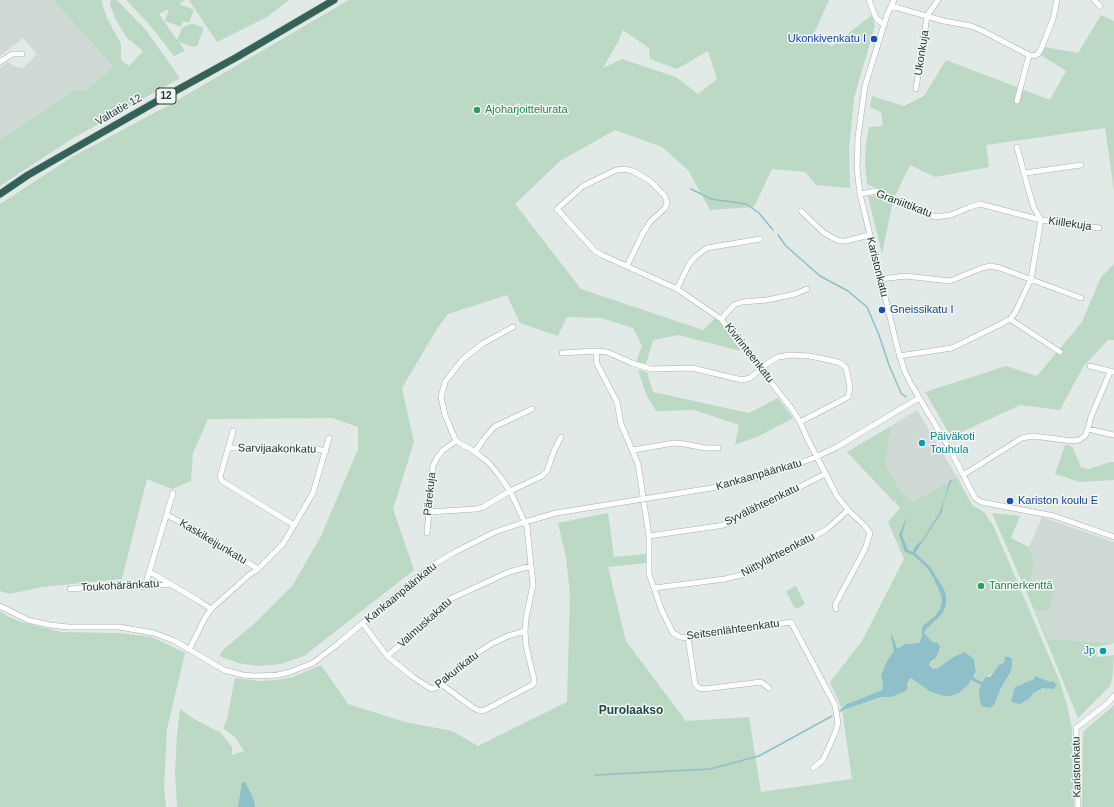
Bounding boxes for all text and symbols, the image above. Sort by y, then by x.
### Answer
street label: Ukonkuja [912,29,932,77]
place label: Ukonkivenkatu I [788,32,866,46]
marker: Ukonkivenkatu I [869,34,879,44]
road number: 12 [156,88,176,104]
street label: Valtatie 12 [94,91,144,129]
place label: Ajoharjoittelurata [485,103,568,117]
marker: Ajoharjoittelurata [472,105,482,115]
street label: Graniittikatu [874,187,934,221]
street label: Kiillekuja [1048,214,1092,234]
street label: Karistonkatu [863,236,891,298]
place label: Gneissikatu I [890,303,954,317]
marker: Gneissikatu I [877,305,887,315]
street label: Kivirinteenkatu [722,321,776,385]
place label: Päiväkoti Touhula [930,430,975,456]
marker: Päiväkoti Touhula [917,438,927,448]
street label: Sarvijaakonkatu [238,442,316,456]
street label: Kankaanpäänkatu [715,456,803,494]
street label: Pärekuja [421,472,439,516]
street label: Syvälähteenkatu [723,481,801,529]
place label: Kariston koulu E [1018,494,1098,508]
marker: Kariston koulu E [1005,496,1015,506]
street label: Kaskikeijunkatu [177,517,249,567]
street label: Niittylähteenkatu [739,530,817,580]
street label: Kankaanpäänkatu [362,560,440,626]
street label: Toukohäränkatu [81,577,159,595]
place label: Tannerkenttä [989,579,1053,593]
marker: Tannerkenttä [976,581,986,591]
street label: Valmuskakatu [395,595,455,651]
street label: Seitsenlähteenkatu [686,617,780,643]
place label: Jp [1083,644,1095,658]
marker: Jp [1098,646,1108,656]
street label: Pakurikatu [432,649,482,691]
district label: Purolaakso [599,704,663,718]
street label: Karistonkatu [1070,736,1084,798]

